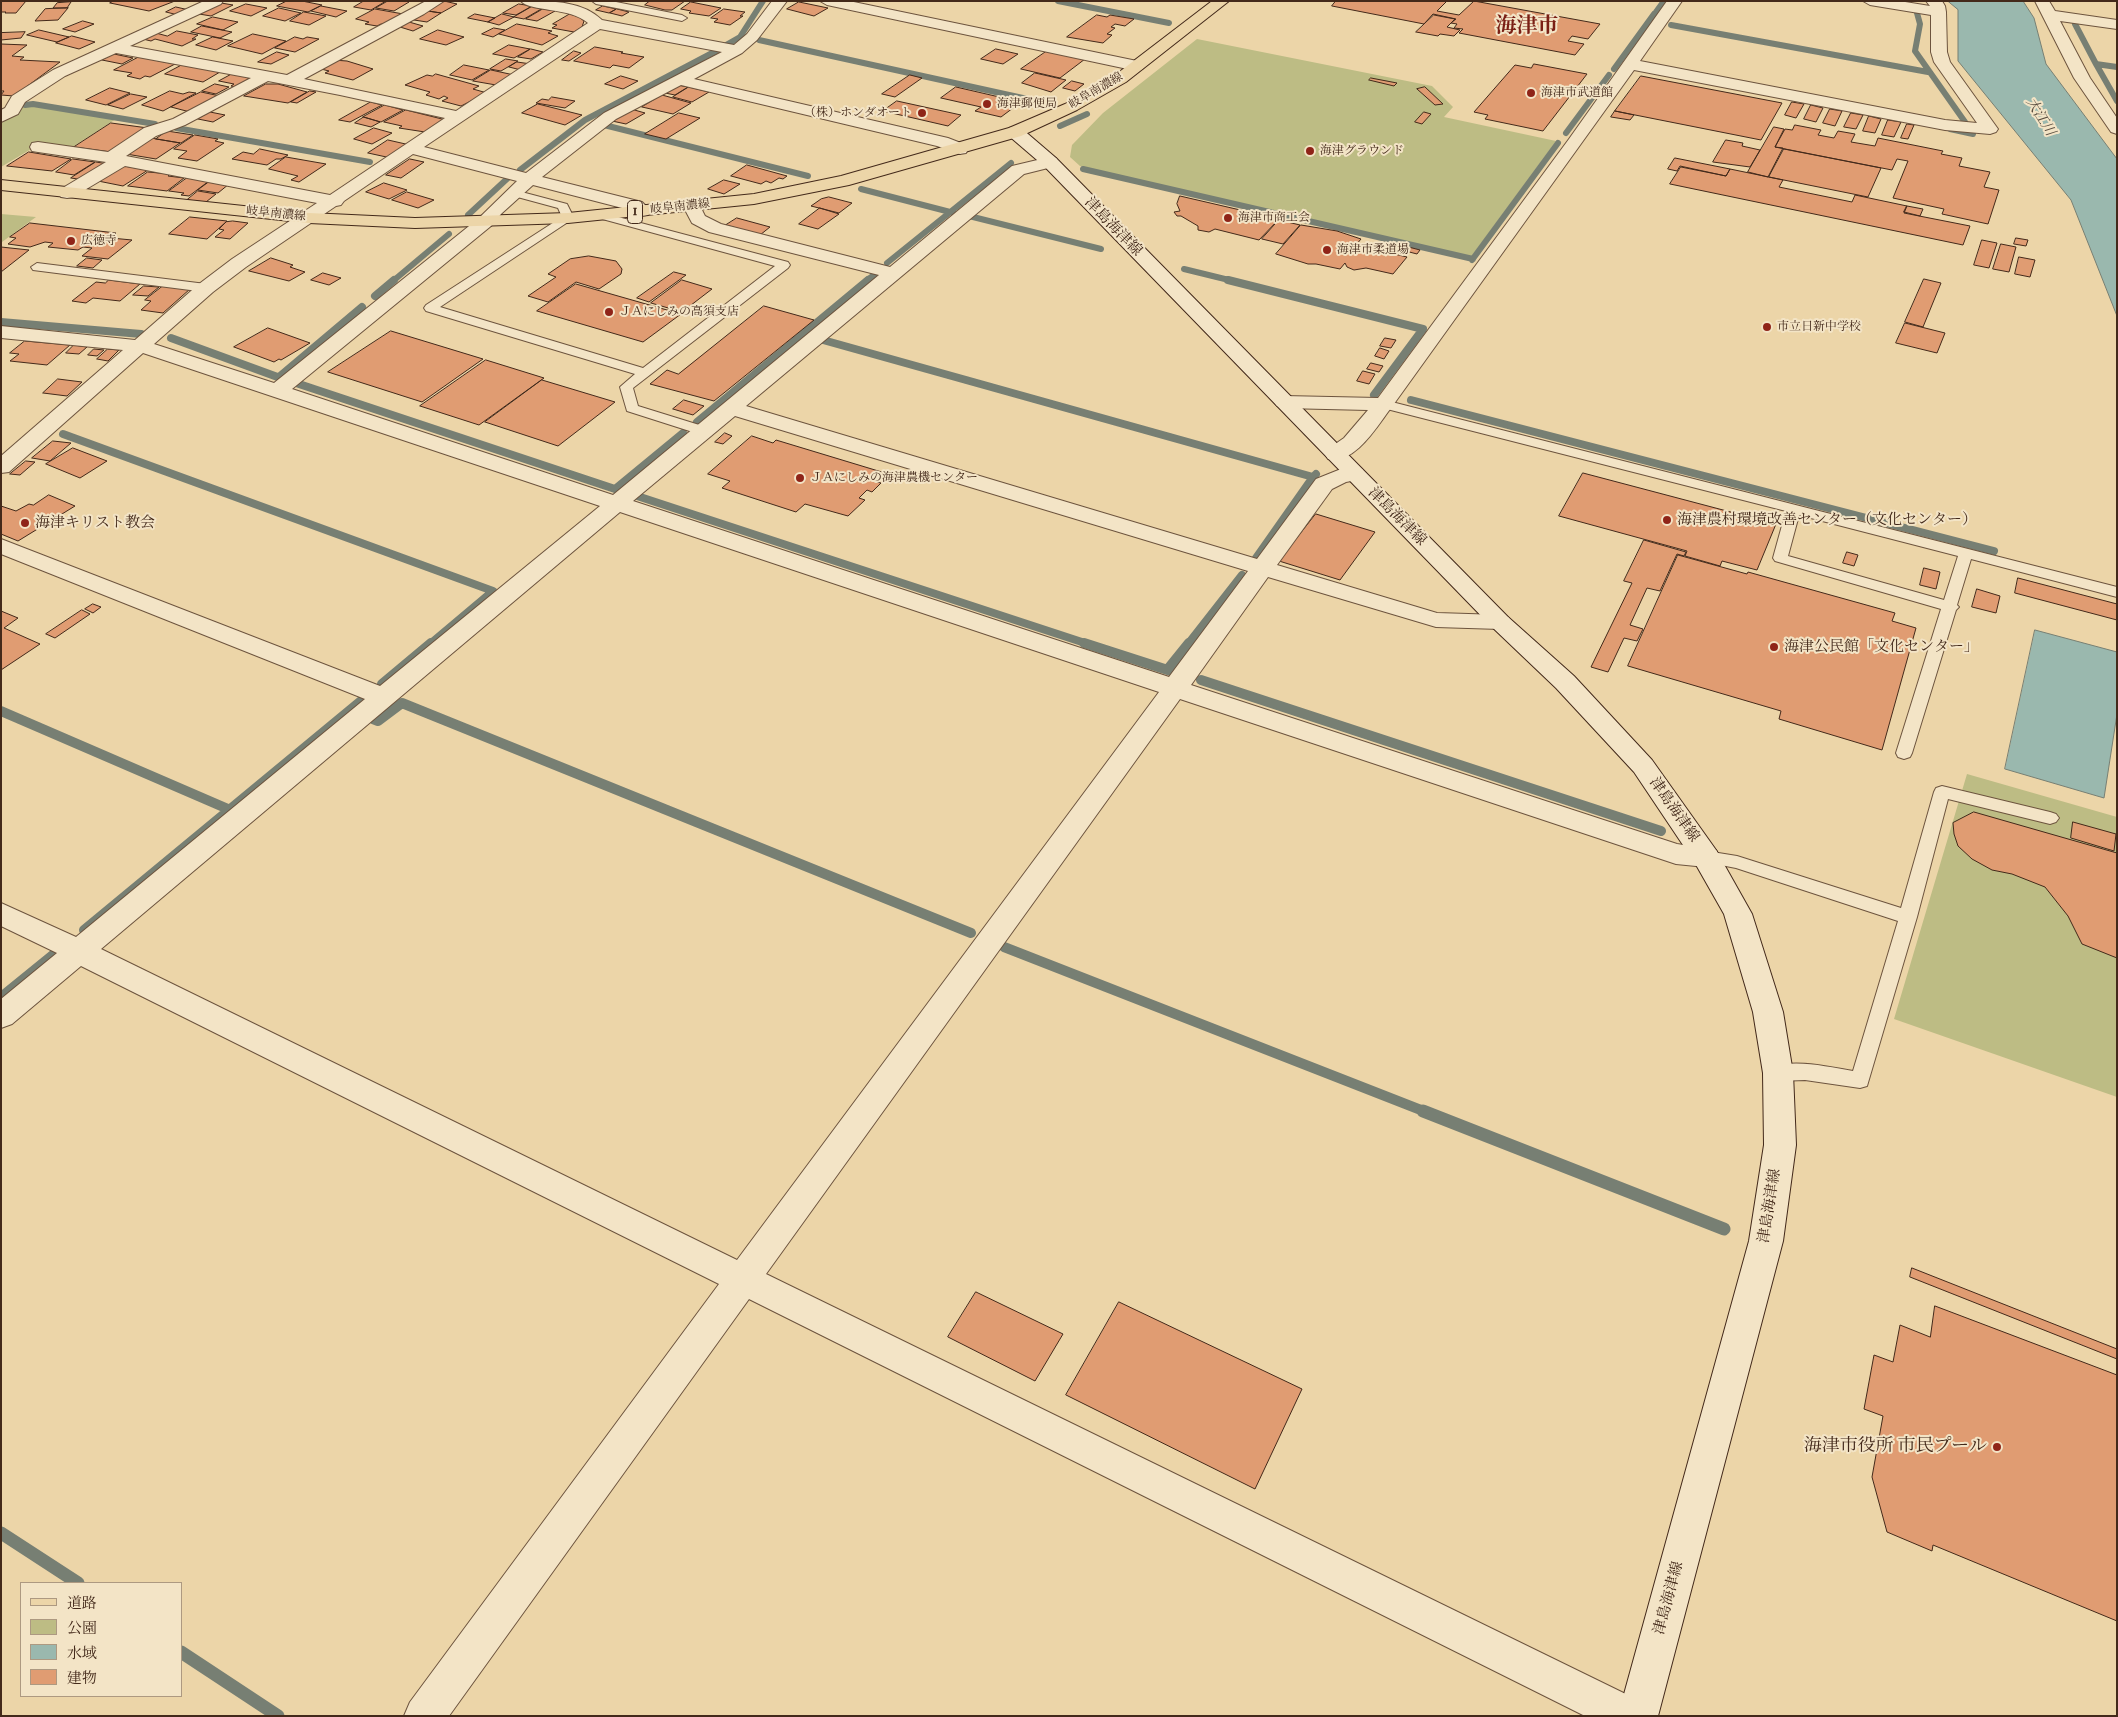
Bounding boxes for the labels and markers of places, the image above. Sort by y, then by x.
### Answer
place label: 海津市武道館 [1541,86,1613,100]
marker: 海津市武道館 [1525,87,1537,99]
place label: 海津郵便局 [997,97,1057,111]
marker: 海津郵便局 [981,98,993,110]
place label: （株）ホンダオート [804,106,912,120]
marker: （株）ホンダオート [916,107,928,119]
place label: 海津グラウンド [1320,144,1404,158]
marker: 海津グラウンド [1304,145,1316,157]
place label: 海津市商工会 [1238,211,1310,225]
marker: 海津市商工会 [1222,212,1234,224]
place label: 広徳寺 [81,234,117,248]
marker: 広徳寺 [65,235,77,247]
place label: 海津市柔道場 [1337,243,1409,257]
marker: 海津市柔道場 [1321,244,1333,256]
place label: ＪＡにしみの高須支店 [619,305,739,319]
marker: ＪＡにしみの高須支店 [603,306,615,318]
place label: 市立日新中学校 [1777,320,1861,334]
marker: 市立日新中学校 [1761,321,1773,333]
place label: ＪＡにしみの海津農機センター [810,471,978,485]
marker: ＪＡにしみの海津農機センター [794,472,806,484]
place label: 海津農村環境改善センター（文化センター） [1677,511,1977,529]
place label: 海津キリスト教会 [35,514,155,532]
marker: 海津農村環境改善センター（文化センター） [1661,514,1673,526]
marker: 海津キリスト教会 [19,517,31,529]
place label: 海津公民館「文化センター」 [1784,638,1979,656]
marker: 海津公民館「文化センター」 [1768,641,1780,653]
place label: 海津市役所 市民プール [1804,1436,1987,1458]
marker: 海津市役所 市民プール [1991,1441,2003,1453]

